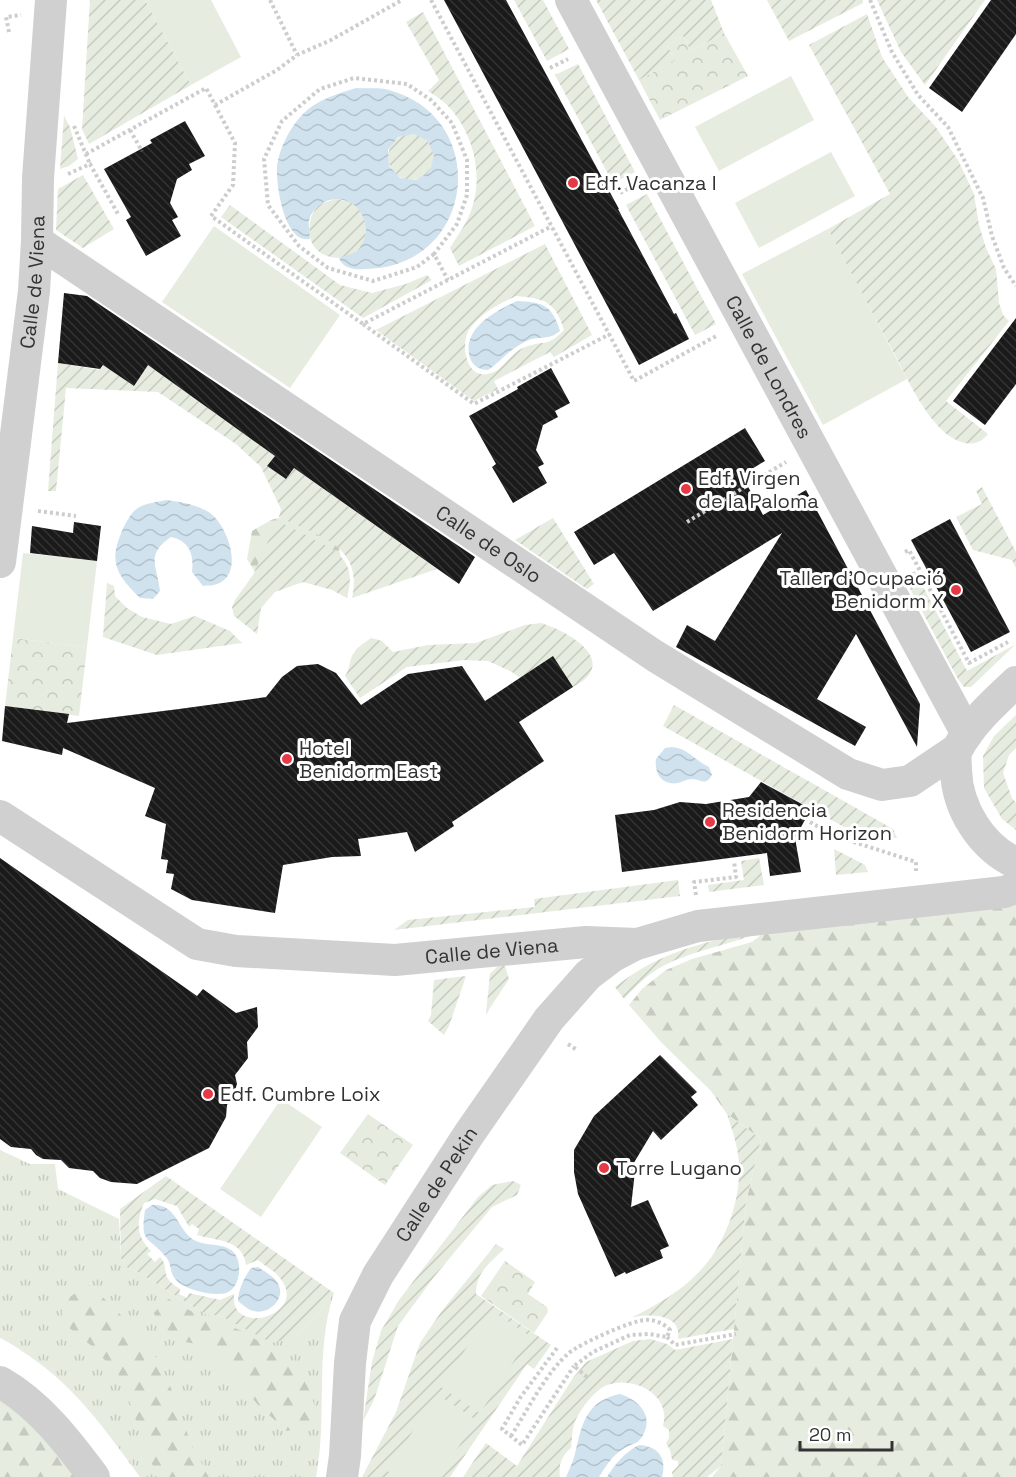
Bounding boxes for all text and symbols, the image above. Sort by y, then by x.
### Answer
place label: Edf. Vacanza I [585,170,717,196]
marker: Edf. Vacanza I [566,176,580,190]
street label: Calle de Viena [14,215,50,350]
street label: Calle de Londres [720,291,818,443]
place label: Edf. Virgen de la Paloma [698,465,819,514]
marker: Edf. Virgen de la Paloma [679,482,693,496]
street label: Calle de Oslo [431,499,547,589]
place label: Taller d'Ocupació Benidorm X [780,565,944,614]
marker: Taller d'Ocupació Benidorm X [949,583,963,597]
place label: Hotel Benidorm East [299,735,439,784]
marker: Hotel Benidorm East [280,752,294,766]
place label: Residencia Benidorm Horizon [722,797,892,846]
marker: Residencia Benidorm Horizon [703,815,717,829]
street label: Calle de Viena [424,932,560,970]
place label: Edf. Cumbre Loix [220,1081,381,1107]
marker: Edf. Cumbre Loix [201,1087,215,1101]
street label: Calle de Pekin [390,1121,483,1247]
place label: Torre Lugano [616,1155,742,1181]
marker: Torre Lugano [597,1161,611,1175]
scale bar [800,1414,892,1452]
text: 20 m [809,1423,852,1446]

